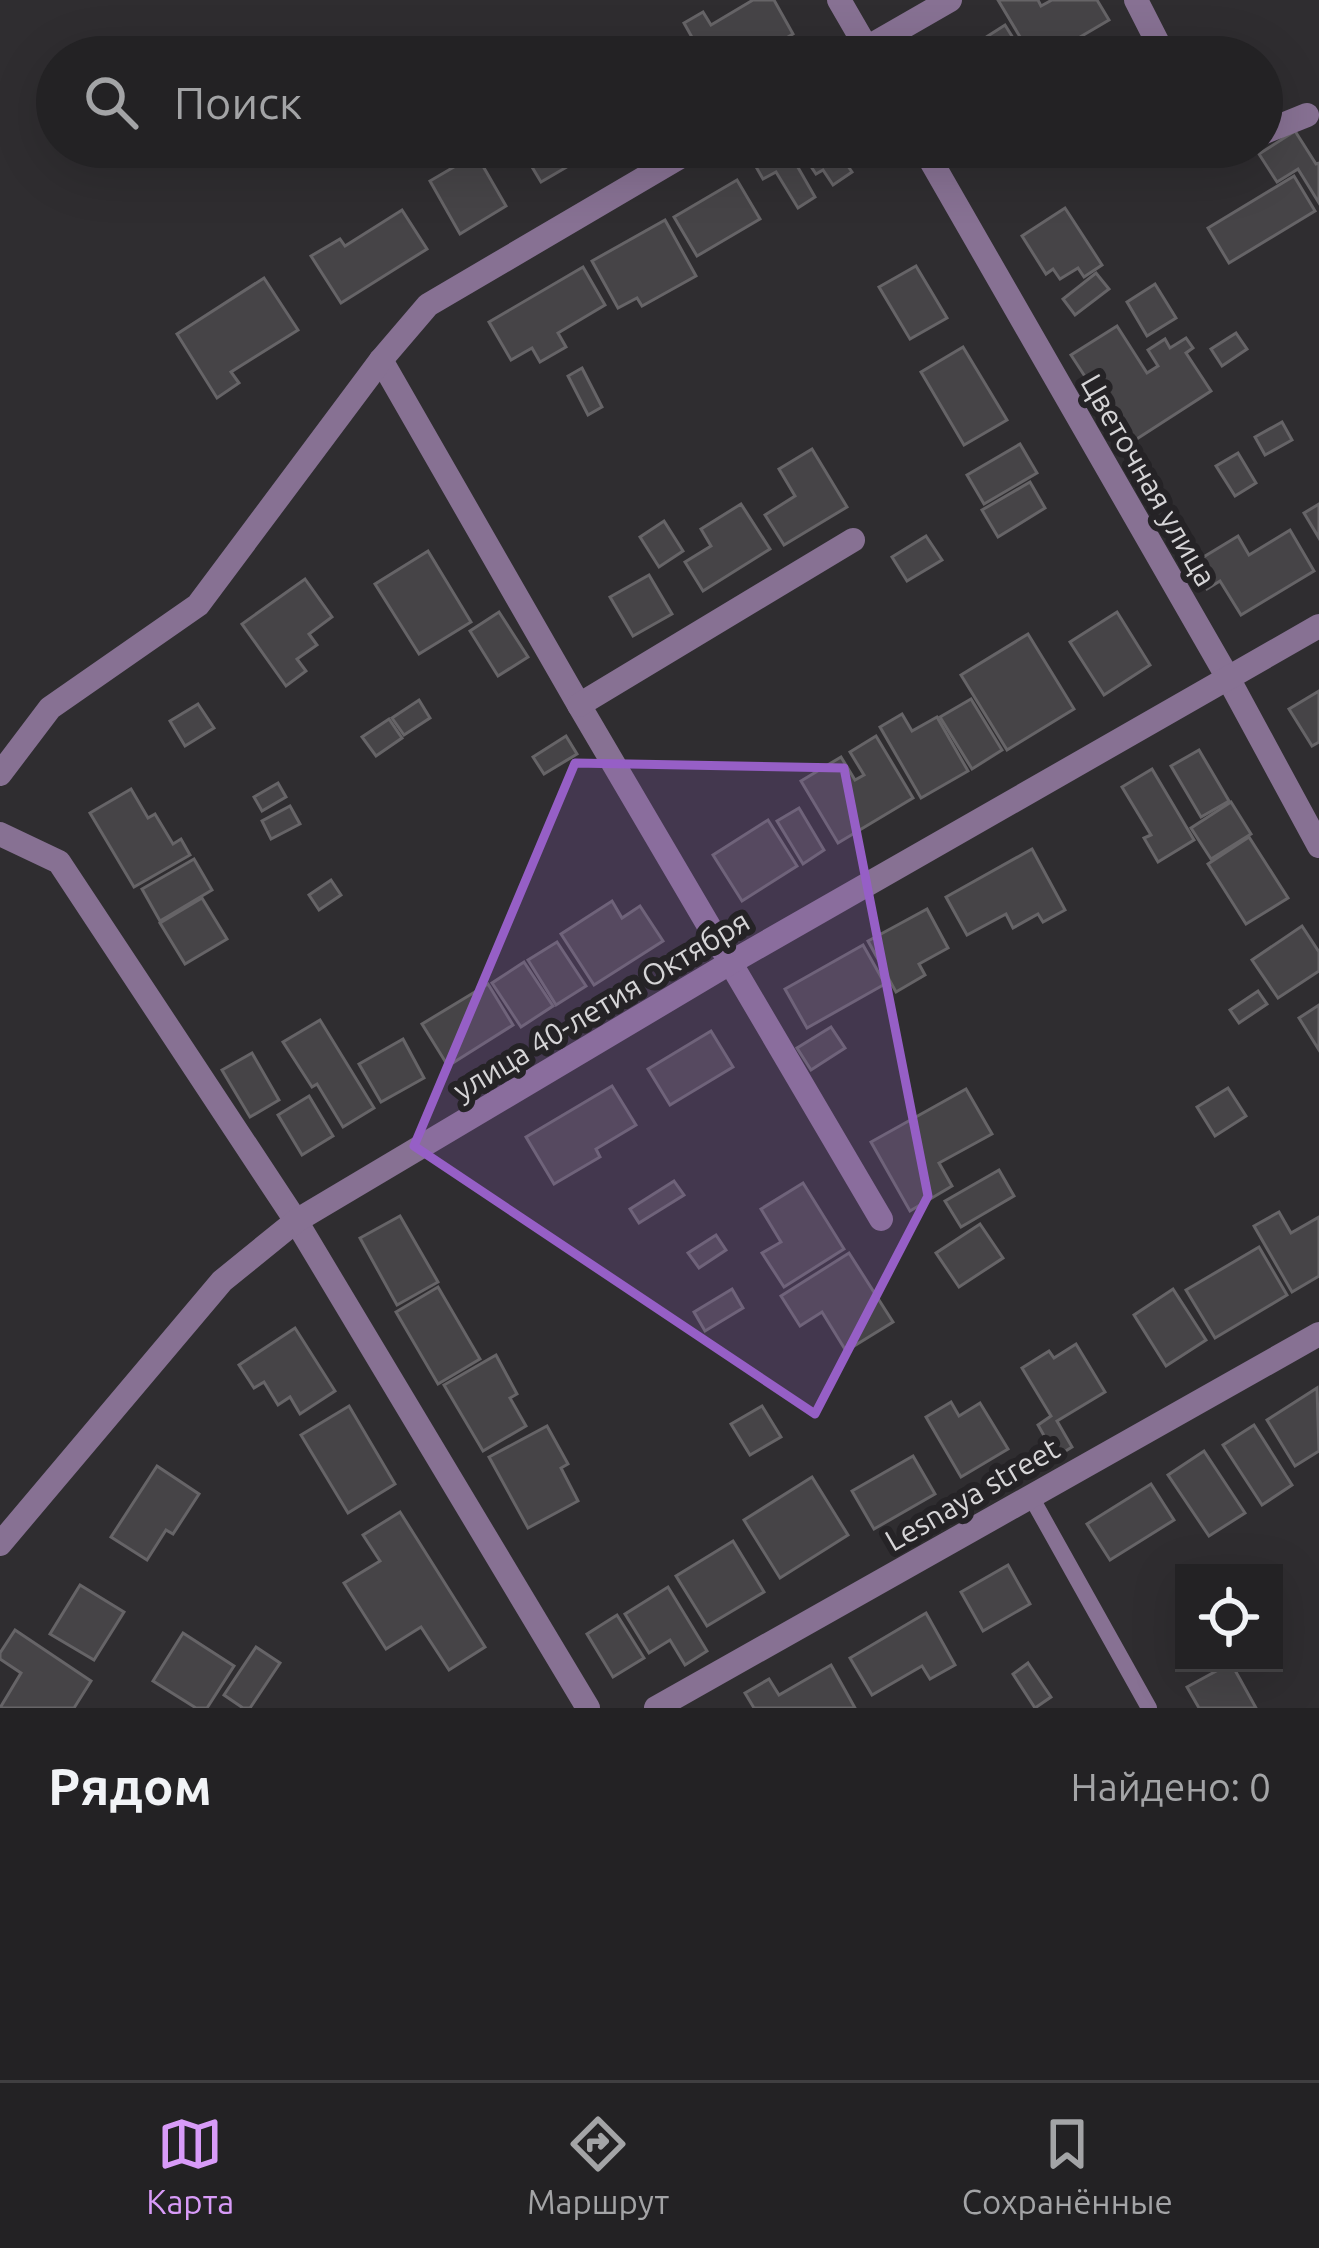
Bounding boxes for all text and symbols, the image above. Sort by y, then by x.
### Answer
search box [36,36,1283,168]
icon: search [78,69,144,135]
text: Поиск [174,77,302,128]
street label: Цветочная улица [1075,368,1223,592]
street label: улица 40-летия Октября [447,903,755,1107]
street label: Lesnaya street [879,1430,1065,1558]
map controls [1175,1564,1283,1672]
button: locate [1175,1564,1283,1672]
text: Рядом [48,1757,212,1815]
text: Найдено: 0 [1071,1765,1271,1808]
tab: Карта [146,2111,234,2220]
tab: Маршрут [527,2111,669,2220]
tab: Сохранённые [962,2111,1173,2220]

